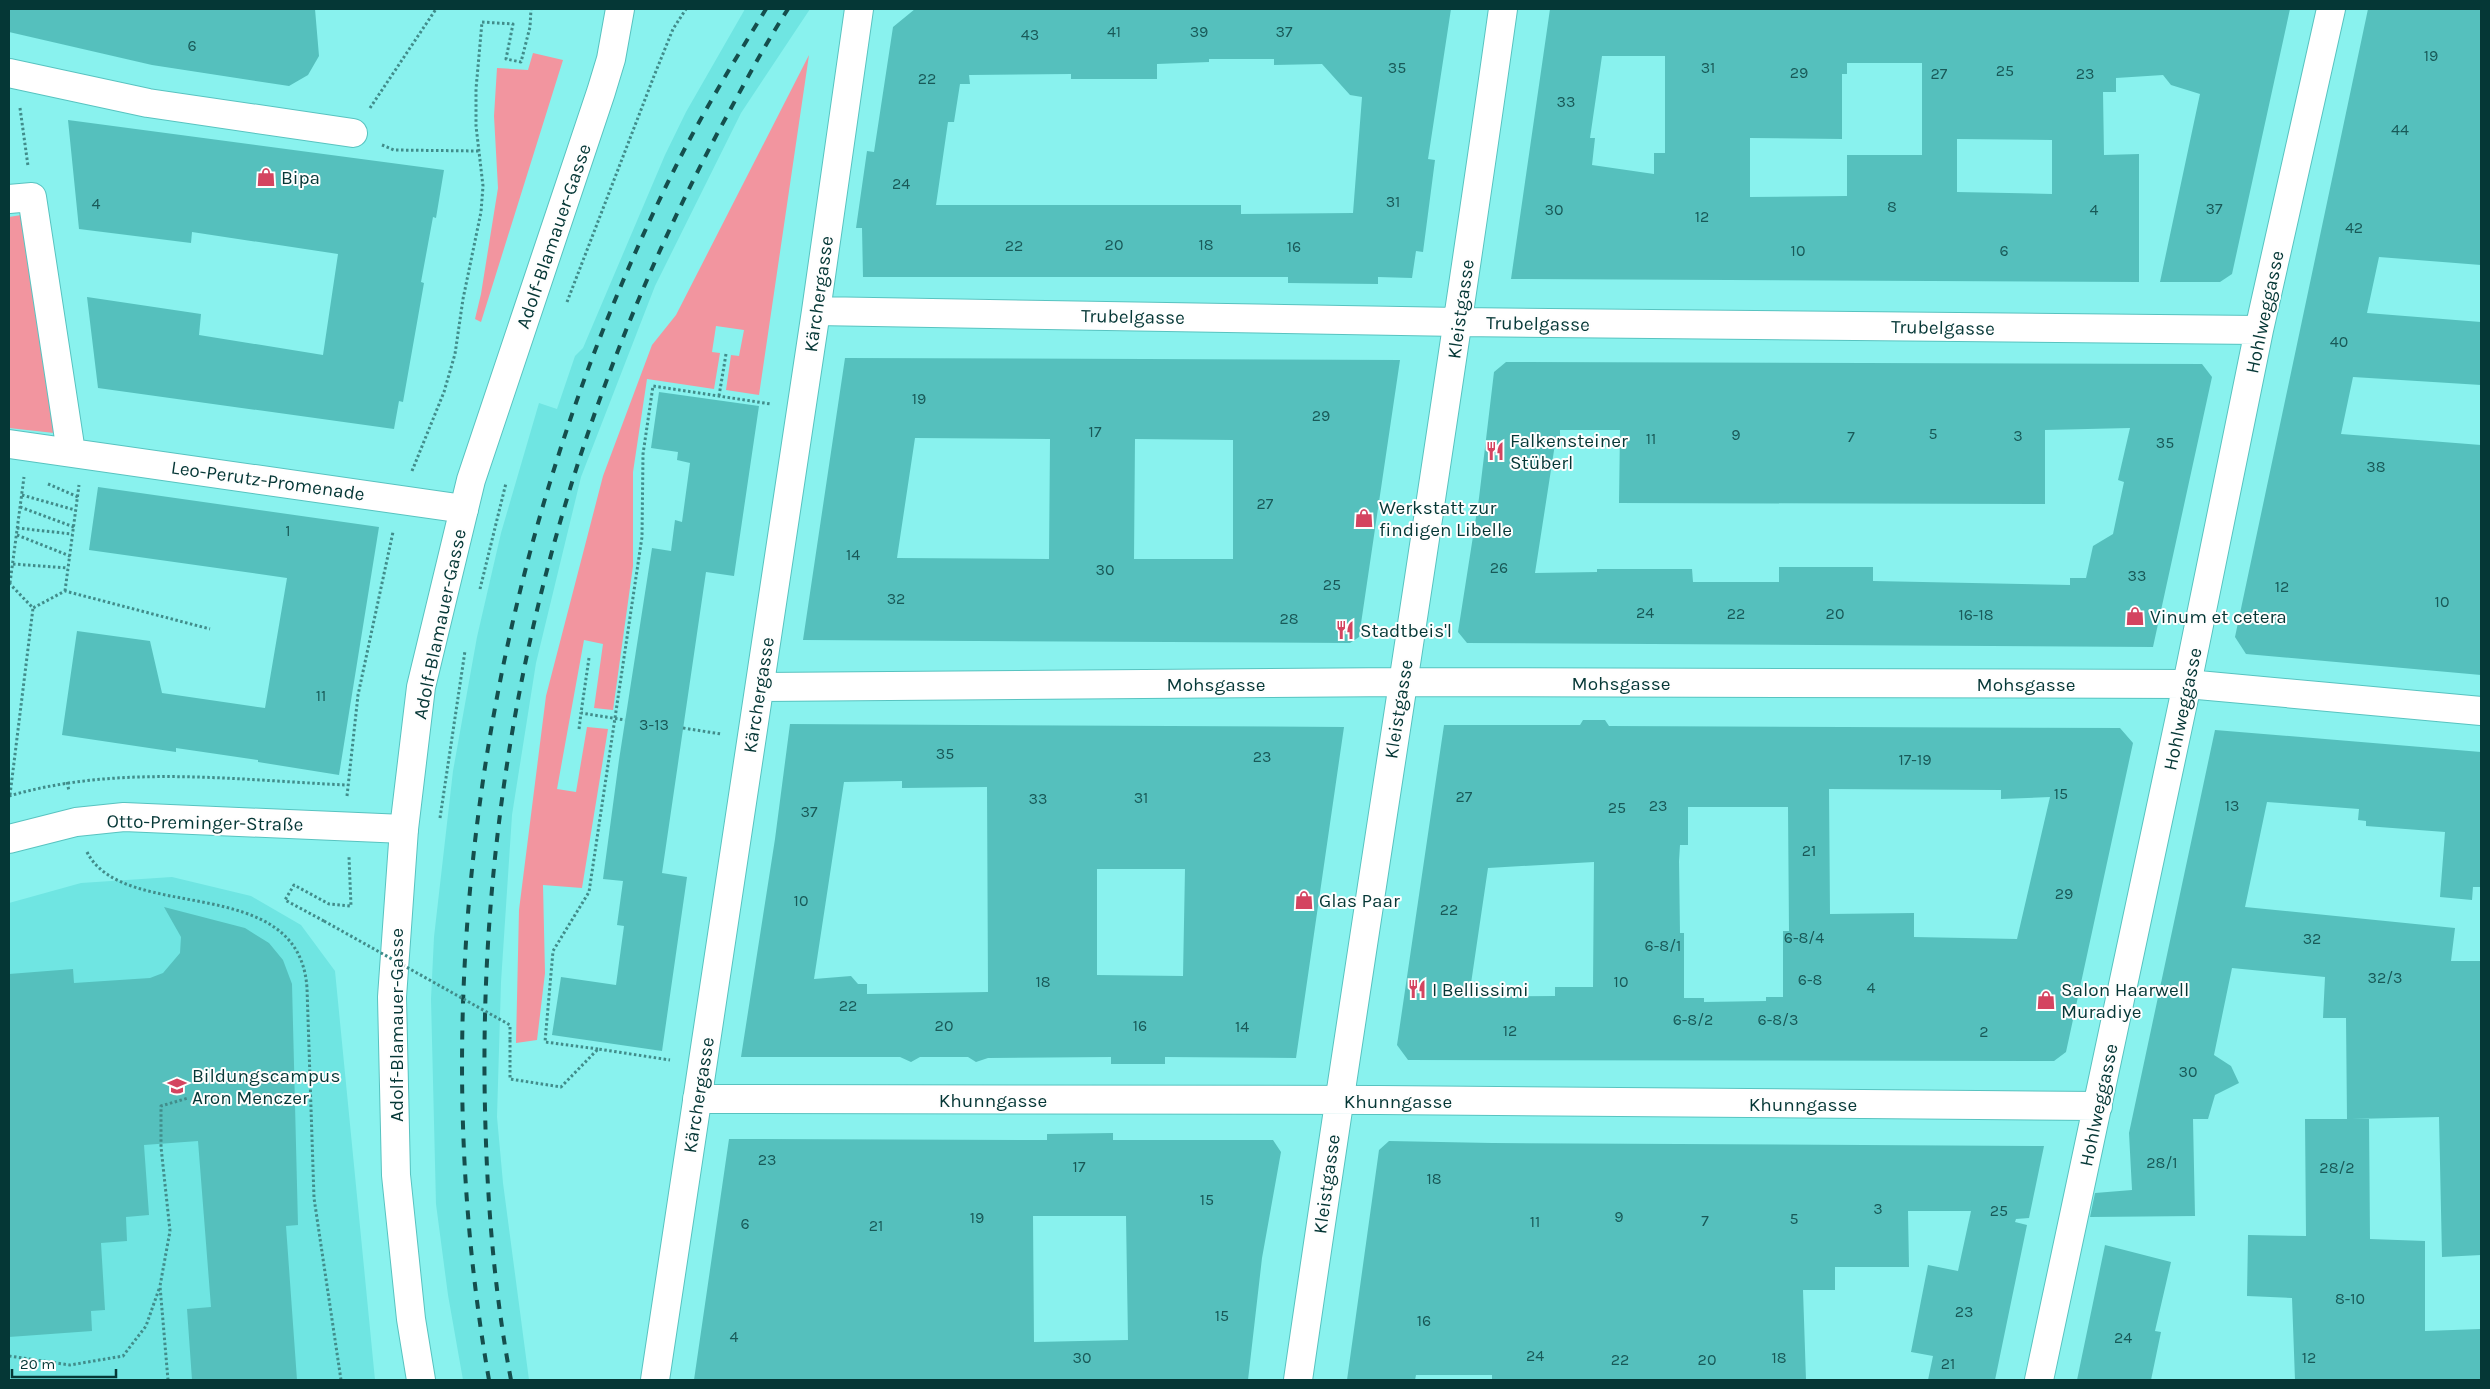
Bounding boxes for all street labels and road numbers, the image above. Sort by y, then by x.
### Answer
street label: Adolf-Blamauer-Gasse [512,141,596,332]
street label: Kärchergasse [800,234,838,354]
street label: Hohlweggasse [2241,249,2289,376]
street label: Kleistgasse [1443,258,1479,360]
street label: Trubelgasse [1081,305,1185,329]
street label: Trubelgasse [1486,312,1590,336]
street label: Trubelgasse [1891,316,1995,340]
street label: Leo-Perutz-Promenade [170,457,366,505]
street label: Adolf-Blamauer-Gasse [409,527,471,721]
street label: Kärchergasse [739,635,779,755]
street label: Hohlweggasse [2159,646,2207,773]
street label: Kleistgasse [1380,658,1418,760]
street label: Mohsgasse [1572,673,1670,695]
street label: Mohsgasse [1167,674,1265,696]
street label: Mohsgasse [1977,674,2075,696]
street label: Otto-Preminger-Straße [106,810,304,836]
street label: Adolf-Blamauer-Gasse [386,928,408,1122]
street label: Kärchergasse [679,1035,719,1155]
street label: Hohlweggasse [2075,1042,2123,1169]
street label: Khunngasse [939,1090,1047,1112]
street label: Khunngasse [1344,1091,1452,1113]
street label: Khunngasse [1749,1094,1857,1116]
street label: Kleistgasse [1309,1133,1345,1235]

